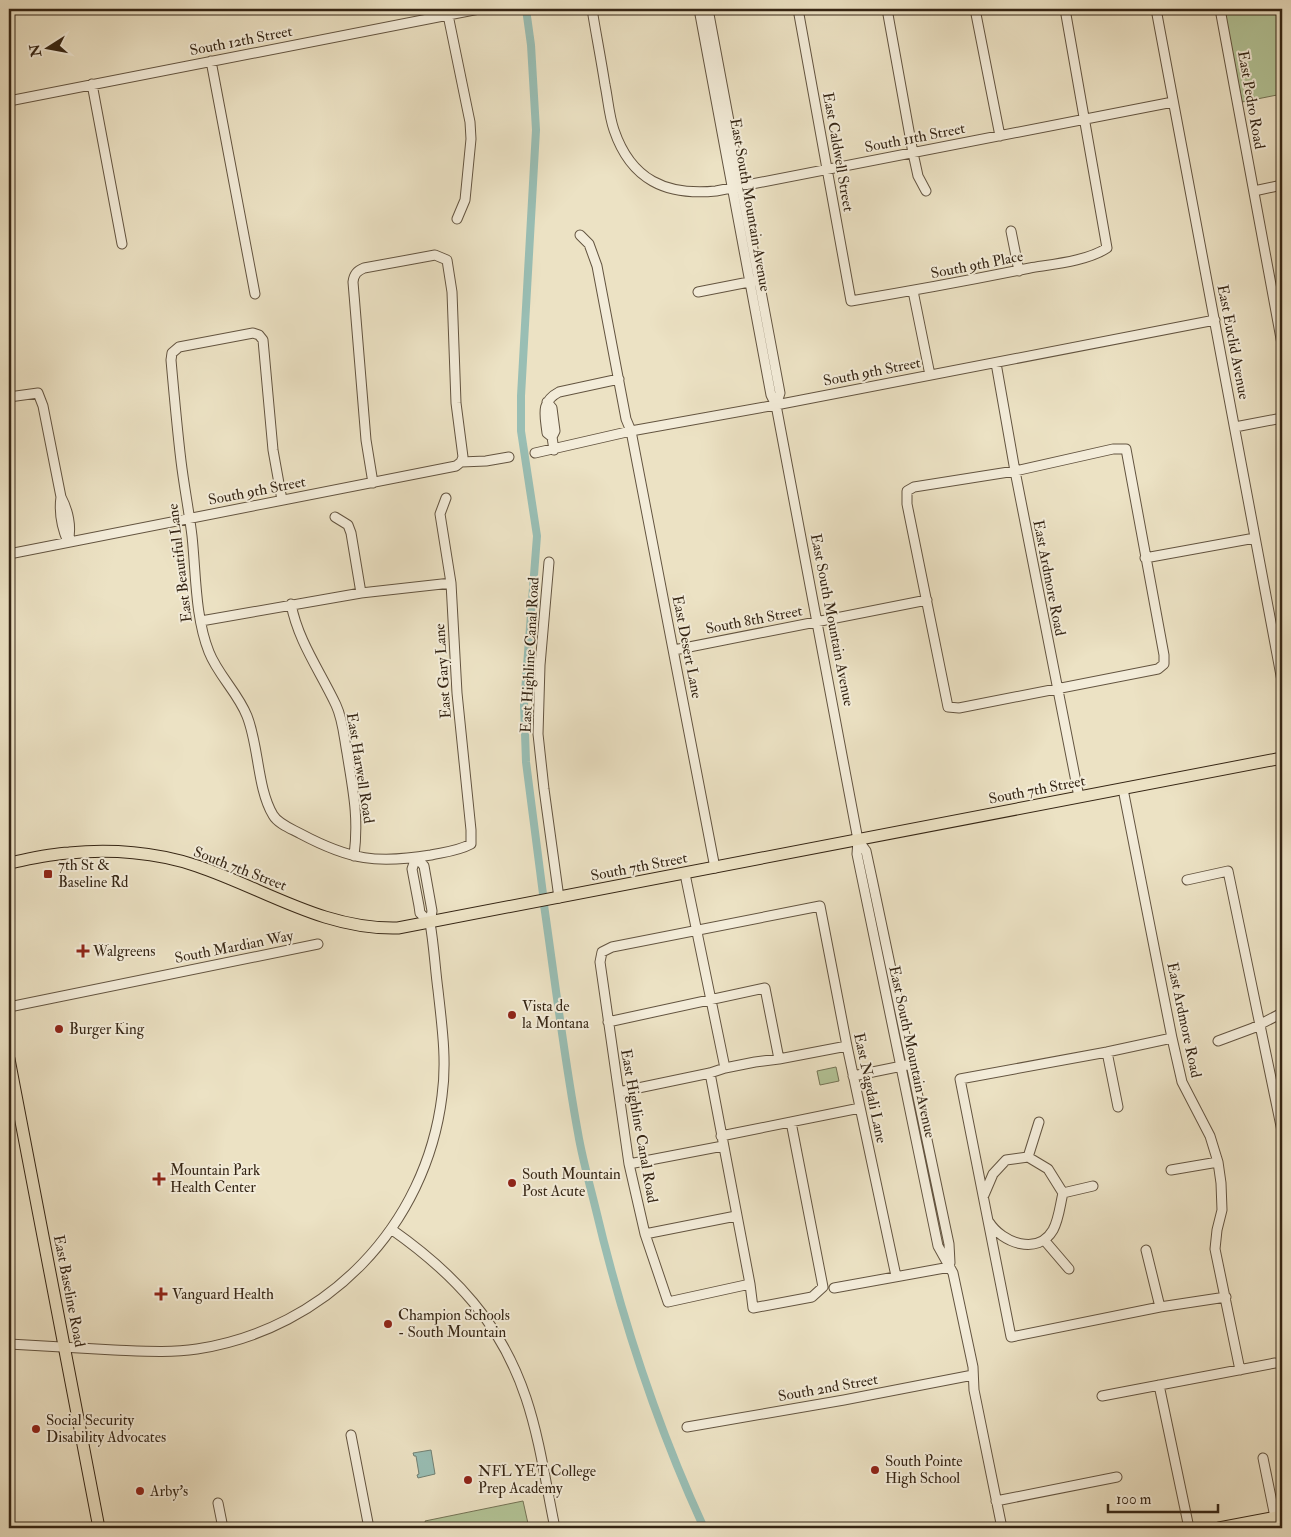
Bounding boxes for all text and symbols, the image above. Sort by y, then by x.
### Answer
north arrow [22,22,72,72]
street label: South 12th Street [188,22,294,60]
text: N [26,42,45,59]
street label: East Pedro Road [1233,49,1269,151]
street label: East Caldwell Street [818,91,858,213]
street label: East South Mountain Avenue [725,117,775,293]
street label: South 11th Street [863,119,967,157]
street label: South 9th Place [929,247,1025,283]
street label: East Euclid Avenue [1213,283,1253,401]
street label: South 9th Street [822,353,922,391]
street label: South 9th Street [207,472,307,510]
street label: East Beautiful Lane [163,502,197,624]
street label: East Ardmore Road [1028,518,1070,638]
street label: East South Mountain Avenue [806,532,858,708]
street label: East Highline Canal Road [516,576,544,733]
street label: East Desert Lane [668,594,706,700]
street label: South 8th Street [704,601,804,639]
street label: East Gary Lane [430,623,456,719]
street label: East Harwell Road [342,711,378,825]
street label: South 7th Street [987,771,1087,809]
street label: South 7th Street [191,843,289,895]
street label: South 7th Street [589,848,689,886]
place label: 7th St & Baseline Rd [58,856,129,892]
marker: 7th St & Baseline Rd [42,868,54,880]
street label: South Mardian Way [173,926,295,968]
place label: Walgreens [92,942,155,961]
marker: Walgreens [77,945,89,957]
street label: East Ardmore Road [1162,960,1206,1080]
street label: East South Mountain Avenue [884,964,940,1140]
place label: Vista de la Montana [522,997,590,1033]
marker: Vista de la Montana [506,1009,518,1021]
place label: Burger King [69,1020,145,1039]
marker: Burger King [53,1023,65,1035]
street label: East Nagdali Lane [849,1031,891,1145]
street label: East Highline Canal Road [616,1048,662,1205]
place label: Mountain Park Health Center [170,1161,260,1197]
place label: South Mountain Post Acute [522,1165,621,1201]
marker: Mountain Park Health Center [152,1172,166,1186]
marker: South Mountain Post Acute [506,1177,518,1189]
street label: East Baseline Road [49,1233,89,1349]
place label: Vanguard Health [172,1285,274,1304]
marker: Vanguard Health [154,1287,168,1301]
place label: Champion Schools - South Mountain [398,1306,510,1342]
marker: Champion Schools - South Mountain [382,1318,394,1330]
street label: South 2nd Street [777,1370,880,1406]
place label: Social Security Disability Advocates [46,1411,166,1447]
marker: Social Security Disability Advocates [30,1423,42,1435]
place label: South Pointe High School [885,1452,962,1488]
place label: NFL YET College Prep Academy [478,1462,596,1499]
marker: South Pointe High School [869,1464,881,1476]
marker: NFL YET College Prep Academy [462,1474,474,1486]
place label: Arby's [149,1482,188,1501]
scale bar [1108,1482,1218,1514]
marker: Arby's [134,1485,146,1497]
text: 100 m [1116,1490,1152,1509]

